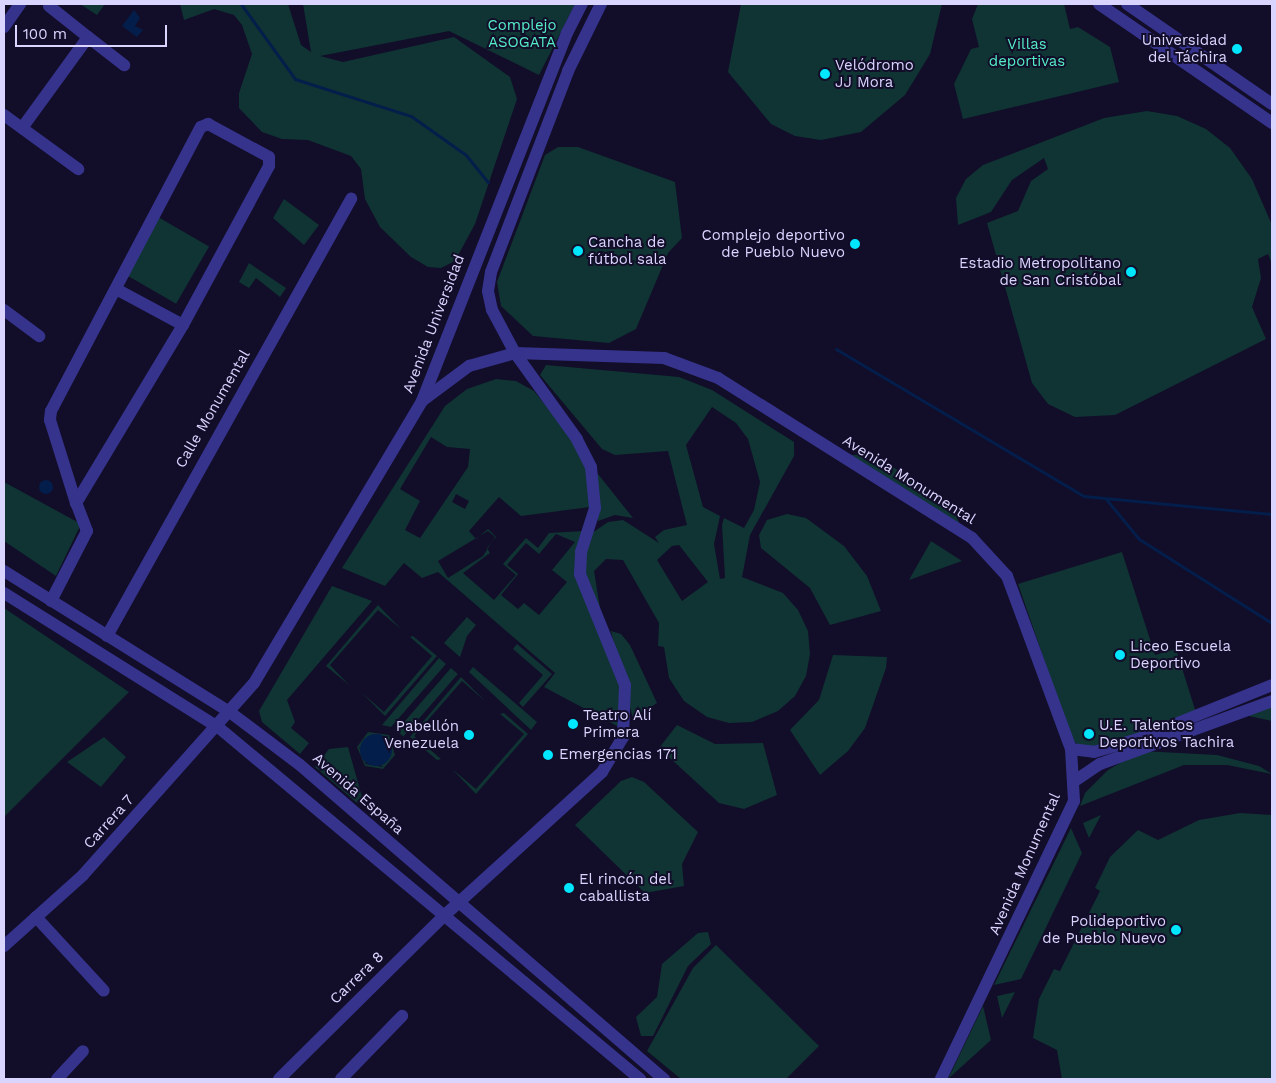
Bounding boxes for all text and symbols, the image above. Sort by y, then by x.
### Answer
scale bar [18,15,170,47]
park label: Complejo ASOGATA [487,16,557,51]
text: 100 m [23,25,67,43]
place label: Universidad del Táchira [1142,31,1227,66]
park label: Villas deportivas [989,35,1065,70]
marker: Universidad del Táchira [1231,43,1243,55]
place label: Velódromo JJ Mora [835,56,914,91]
marker: Velódromo JJ Mora [819,68,831,80]
place label: Complejo deportivo de Pueblo Nuevo [701,226,845,261]
place label: Cancha de fútbol sala [588,233,667,268]
marker: Complejo deportivo de Pueblo Nuevo [849,238,861,250]
marker: Cancha de fútbol sala [572,245,584,257]
street label: Avenida Universidad [399,252,469,396]
place label: Estadio Metropolitano de San Cristóbal [959,254,1121,289]
marker: Estadio Metropolitano de San Cristóbal [1125,266,1137,278]
street label: Calle Monumental [172,347,254,471]
street label: Avenida Monumental [839,432,979,528]
place label: Liceo Escuela Deportivo [1130,637,1231,672]
marker: Liceo Escuela Deportivo [1114,649,1126,661]
place label: Teatro Alí Primera [583,706,652,741]
place label: U.E. Talentos Deportivos Tachira [1099,716,1235,751]
place label: Pabellón Venezuela [384,717,459,752]
marker: Teatro Alí Primera [567,718,579,730]
marker: U.E. Talentos Deportivos Tachira [1083,728,1095,740]
marker: Pabellón Venezuela [463,729,475,741]
place label: Emergencias 171 [559,746,677,764]
marker: Emergencias 171 [541,748,555,762]
street label: Avenida España [309,749,407,839]
street label: Avenida Monumental [985,790,1065,938]
street label: Carrera 7 [80,791,138,853]
place label: El rincón del caballista [579,870,672,905]
marker: El rincón del caballista [563,882,575,894]
place label: Polideportivo de Pueblo Nuevo [1042,912,1166,947]
marker: Polideportivo de Pueblo Nuevo [1170,924,1182,936]
street label: Carrera 8 [326,948,388,1008]

